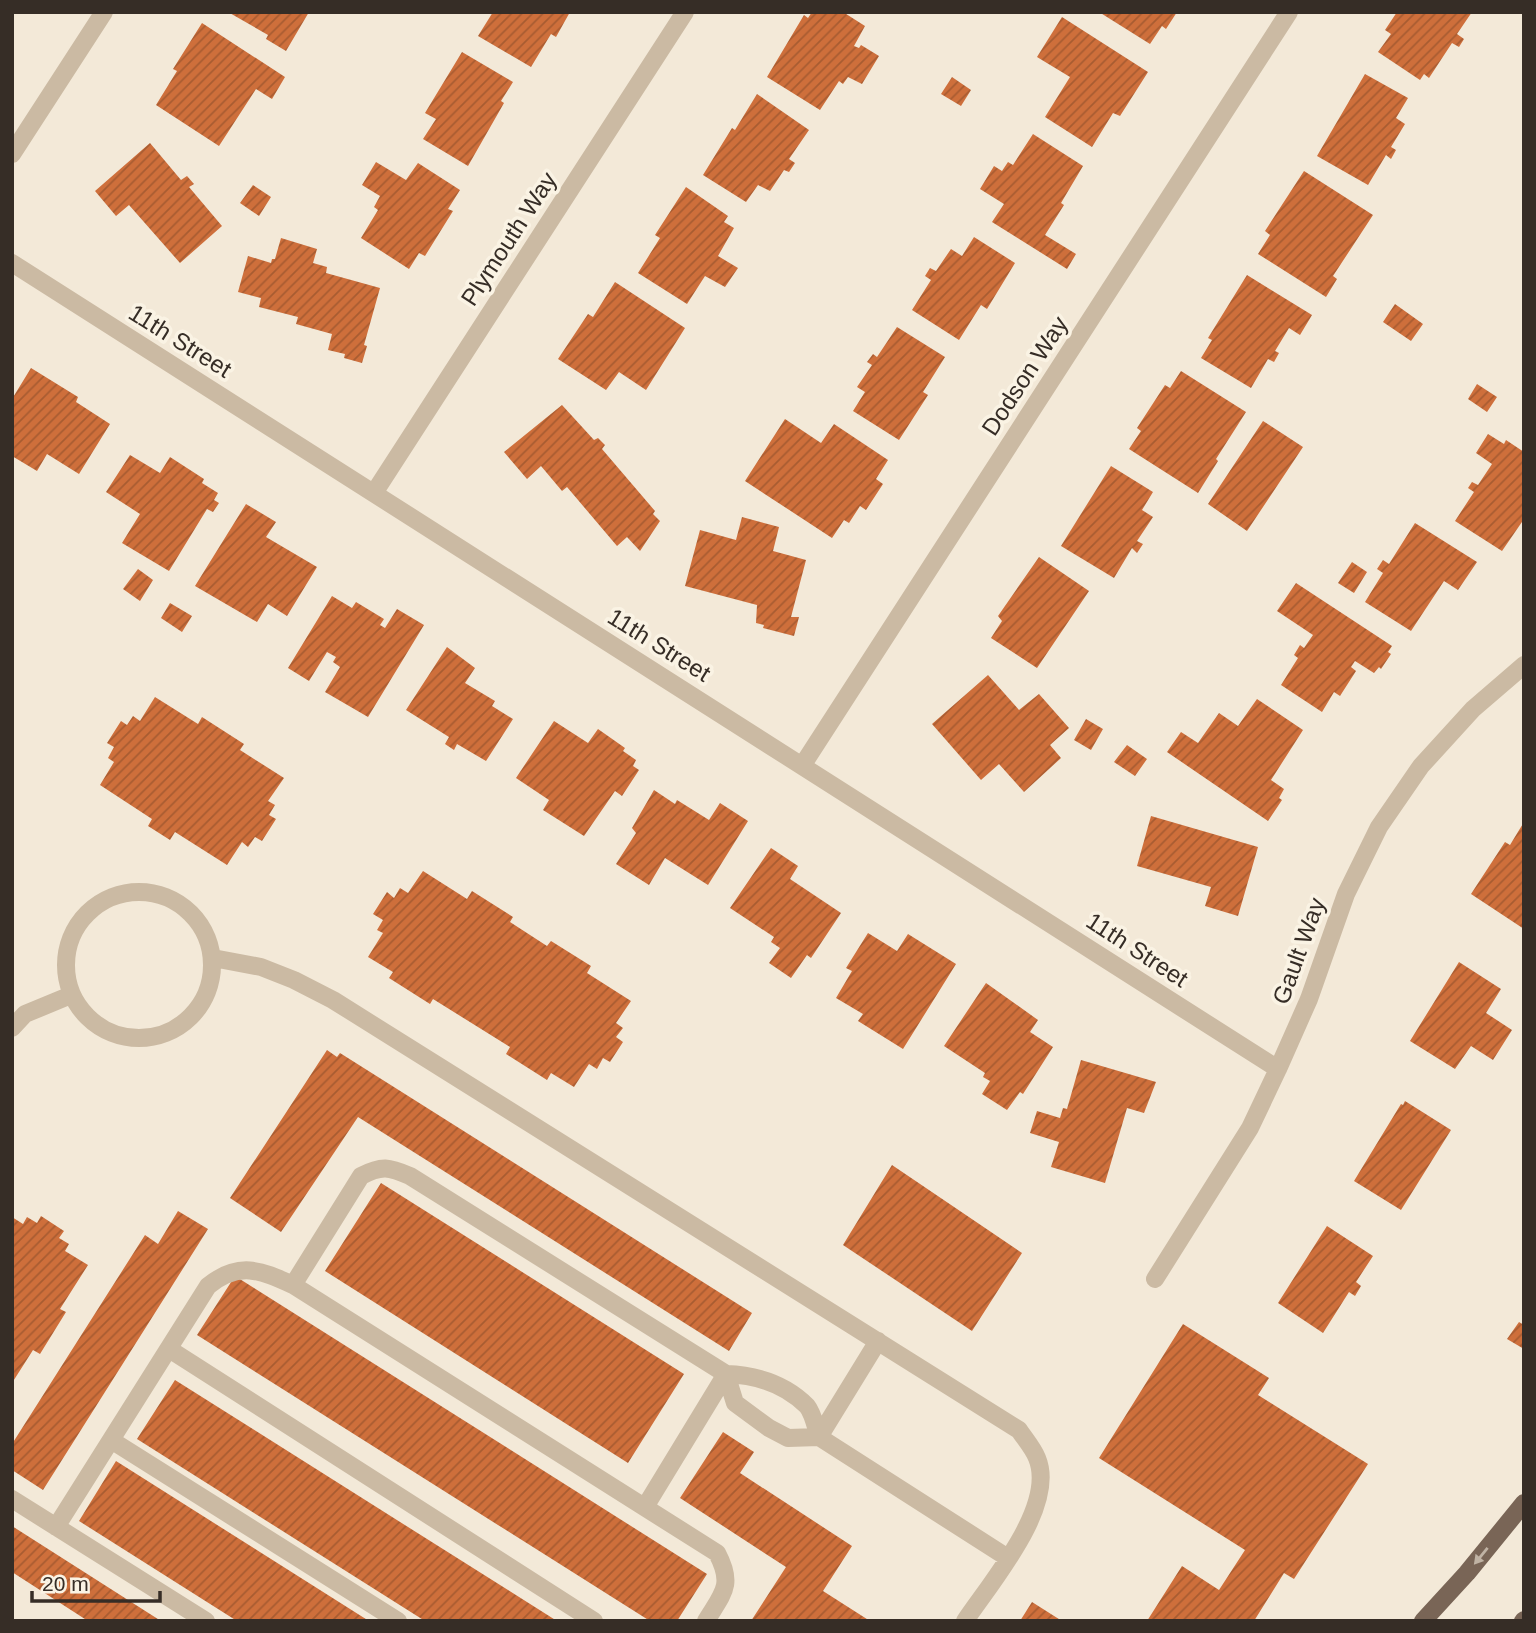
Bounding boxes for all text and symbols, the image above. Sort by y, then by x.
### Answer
street label: Plymouth Way [455,167,562,311]
street label: 11th Street [124,298,237,383]
street label: Dodson Way [976,311,1073,440]
street label: 11th Street [603,602,716,687]
street label: Gault Way [1267,894,1330,1008]
street label: 11th Street [1081,907,1193,993]
one-way arrow [1474,1548,1489,1565]
scale bar [32,1560,159,1604]
text: 20 m [42,1572,89,1595]

